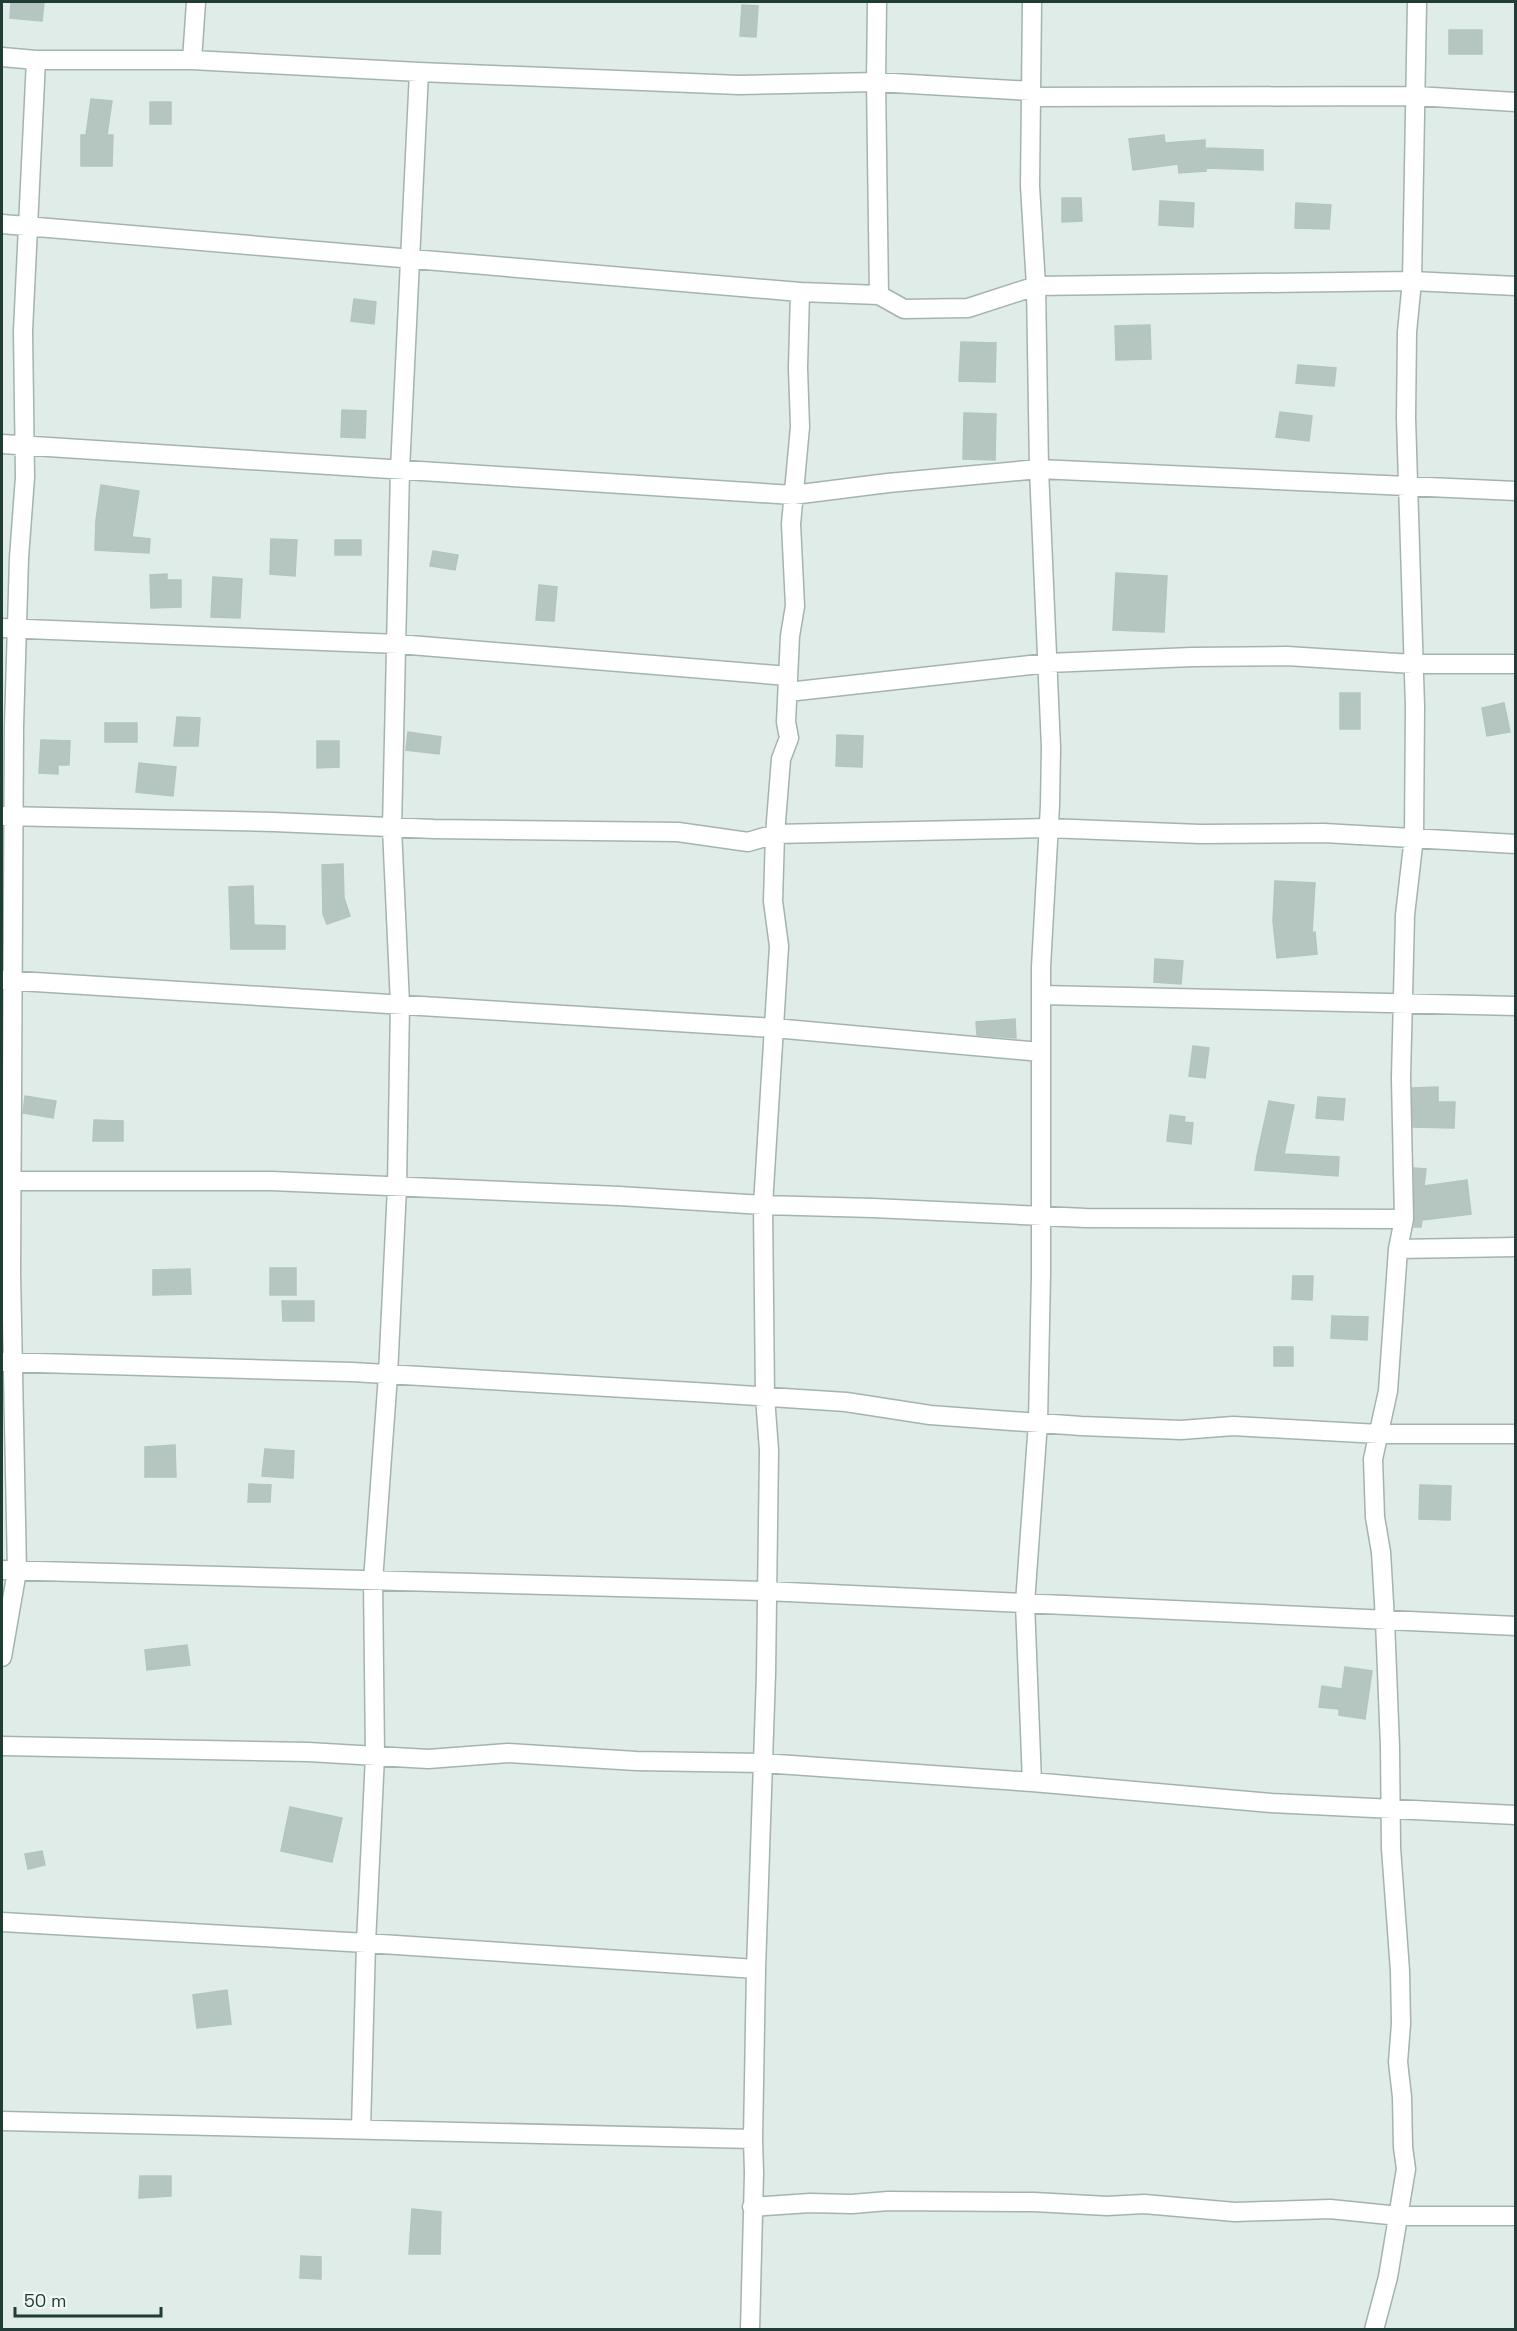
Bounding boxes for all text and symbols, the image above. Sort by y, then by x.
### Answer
scale bar [15,2280,160,2318]
text: 50 m [24,2289,66,2312]

